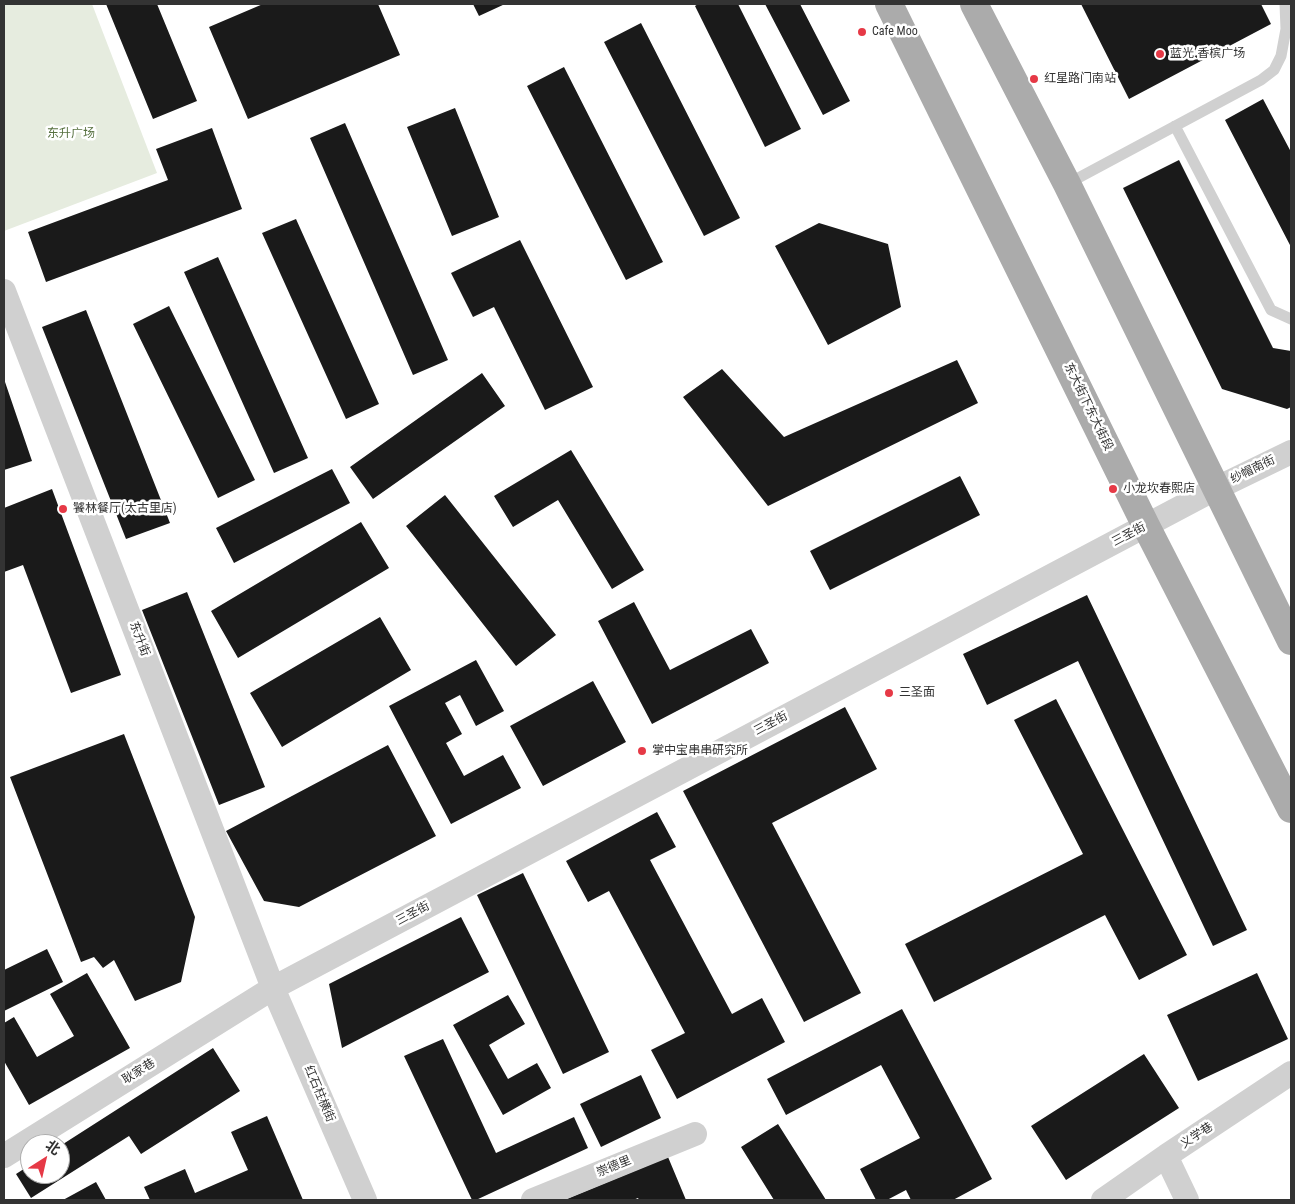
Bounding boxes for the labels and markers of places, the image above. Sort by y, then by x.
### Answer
place label: Cafe Moo [872,25,918,39]
marker: Cafe Moo [856,26,868,38]
place label: 蓝光.香槟广场 [1170,47,1245,61]
marker: 蓝光.香槟广场 [1154,48,1166,60]
place label: 红星路门南站 [1044,72,1116,86]
marker: 红星路门南站 [1028,73,1040,85]
place label: 小龙坎春熙店 [1123,482,1195,496]
marker: 小龙坎春熙店 [1107,483,1119,495]
place label: 饕林餐厅(太古里店) [73,502,177,516]
marker: 饕林餐厅(太古里店) [57,503,69,515]
place label: 三圣面 [899,686,935,700]
marker: 三圣面 [883,687,895,699]
place label: 掌中宝串串研究所 [652,744,748,758]
marker: 掌中宝串串研究所 [636,745,648,757]

